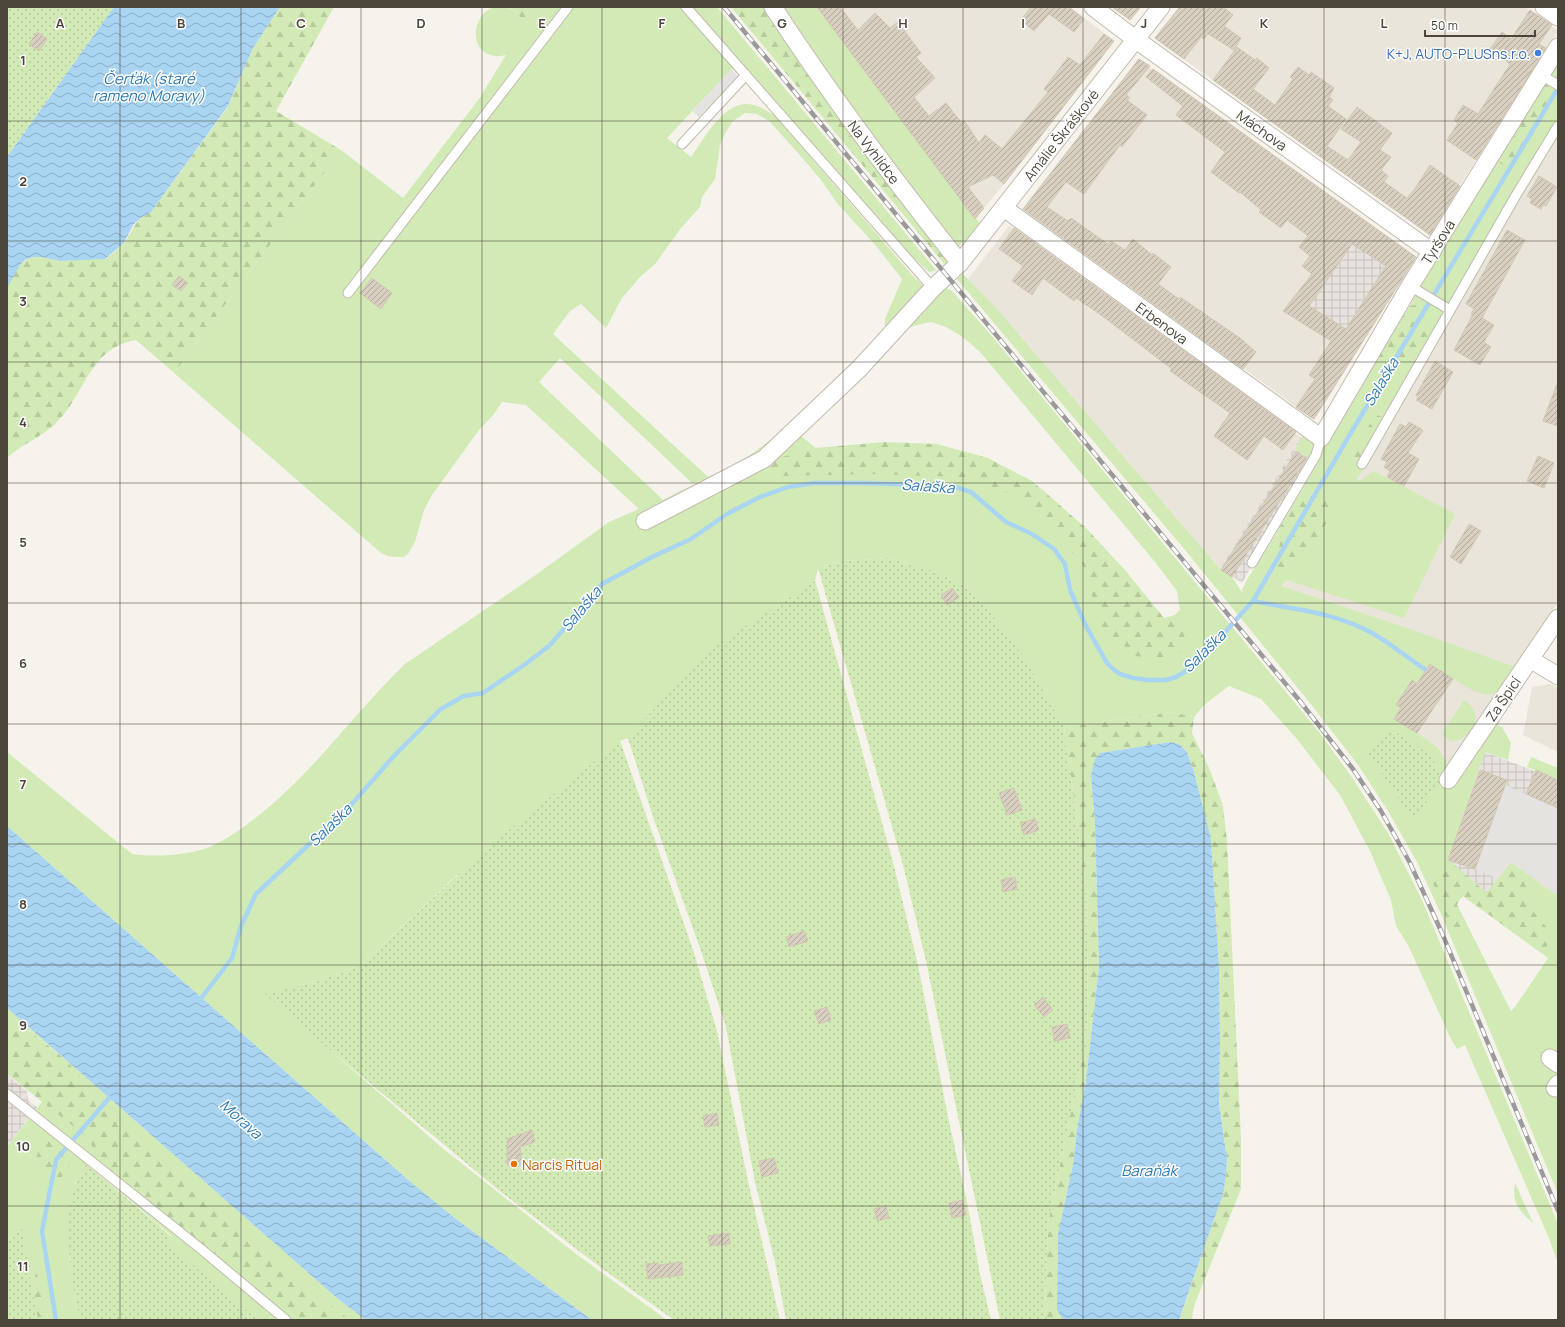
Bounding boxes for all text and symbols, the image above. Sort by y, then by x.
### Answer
scale bar [1425,12,1535,38]
text: A [56,14,65,32]
text: B [177,14,185,32]
text: C [296,14,306,32]
text: D [416,14,426,32]
text: E [538,14,546,32]
text: F [659,14,666,32]
text: G [777,14,787,32]
text: H [898,14,908,32]
text: I [1021,14,1025,32]
text: J [1141,14,1147,32]
text: K [1260,14,1269,32]
text: L [1381,14,1388,32]
text: 50 m [1431,17,1458,34]
place label: K+J, AUTO-PLUSns.r.o. [1387,44,1530,63]
marker: K+J, AUTO-PLUSns.r.o. [1533,48,1543,58]
text: 1 [20,51,26,69]
water label: Čerťák (staré rameno Moravy) [93,68,205,106]
street label: Amálie Škráškové [1019,85,1103,185]
street label: Máchova [1233,105,1291,155]
street label: Na Vyhlídce [844,116,904,188]
text: 2 [19,172,27,190]
street label: Tyršova [1417,216,1459,268]
text: 3 [19,292,27,310]
street label: Erbenova [1132,298,1192,348]
water label: Salaška [1358,353,1404,410]
text: 4 [19,413,27,431]
water label: Salaška [901,474,956,498]
text: 5 [19,533,27,551]
water label: Salaška [556,581,607,636]
water label: Salaška [1178,625,1231,677]
text: 6 [19,654,27,672]
street label: Za Špicí [1481,673,1525,725]
text: 7 [20,775,27,793]
water label: Salaška [304,799,357,851]
text: 8 [19,895,27,913]
text: 9 [19,1016,27,1034]
water label: Morava [215,1094,267,1144]
text: 10 [16,1137,30,1155]
place label: Narcis Ritual [522,1155,602,1174]
marker: Narcis Ritual [509,1159,519,1169]
water label: Baraňák [1121,1160,1179,1181]
text: 11 [17,1257,29,1275]

